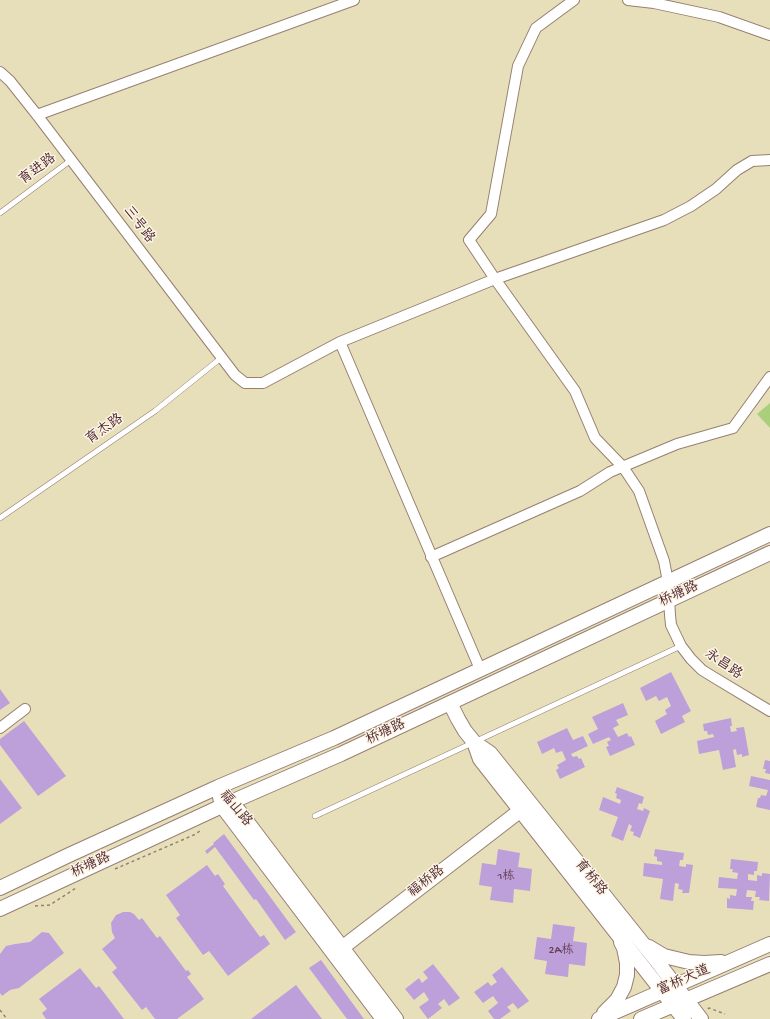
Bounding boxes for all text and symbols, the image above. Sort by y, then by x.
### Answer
street label: 育进路 [16,151,60,189]
street label: 三号路 [119,203,157,247]
street label: 育杰路 [83,411,127,449]
street label: 桥塘路 [656,579,702,611]
street label: 永昌路 [701,646,745,684]
street label: 桥塘路 [363,717,409,749]
street label: 福山路 [215,788,255,830]
street label: 桥塘路 [68,850,114,882]
street label: 育桥路 [570,856,610,900]
street label: 福桥路 [405,862,449,902]
house number: 1栋 [498,870,514,884]
house number: 2A栋 [549,944,573,958]
street label: 富桥大道 [655,962,713,1000]

